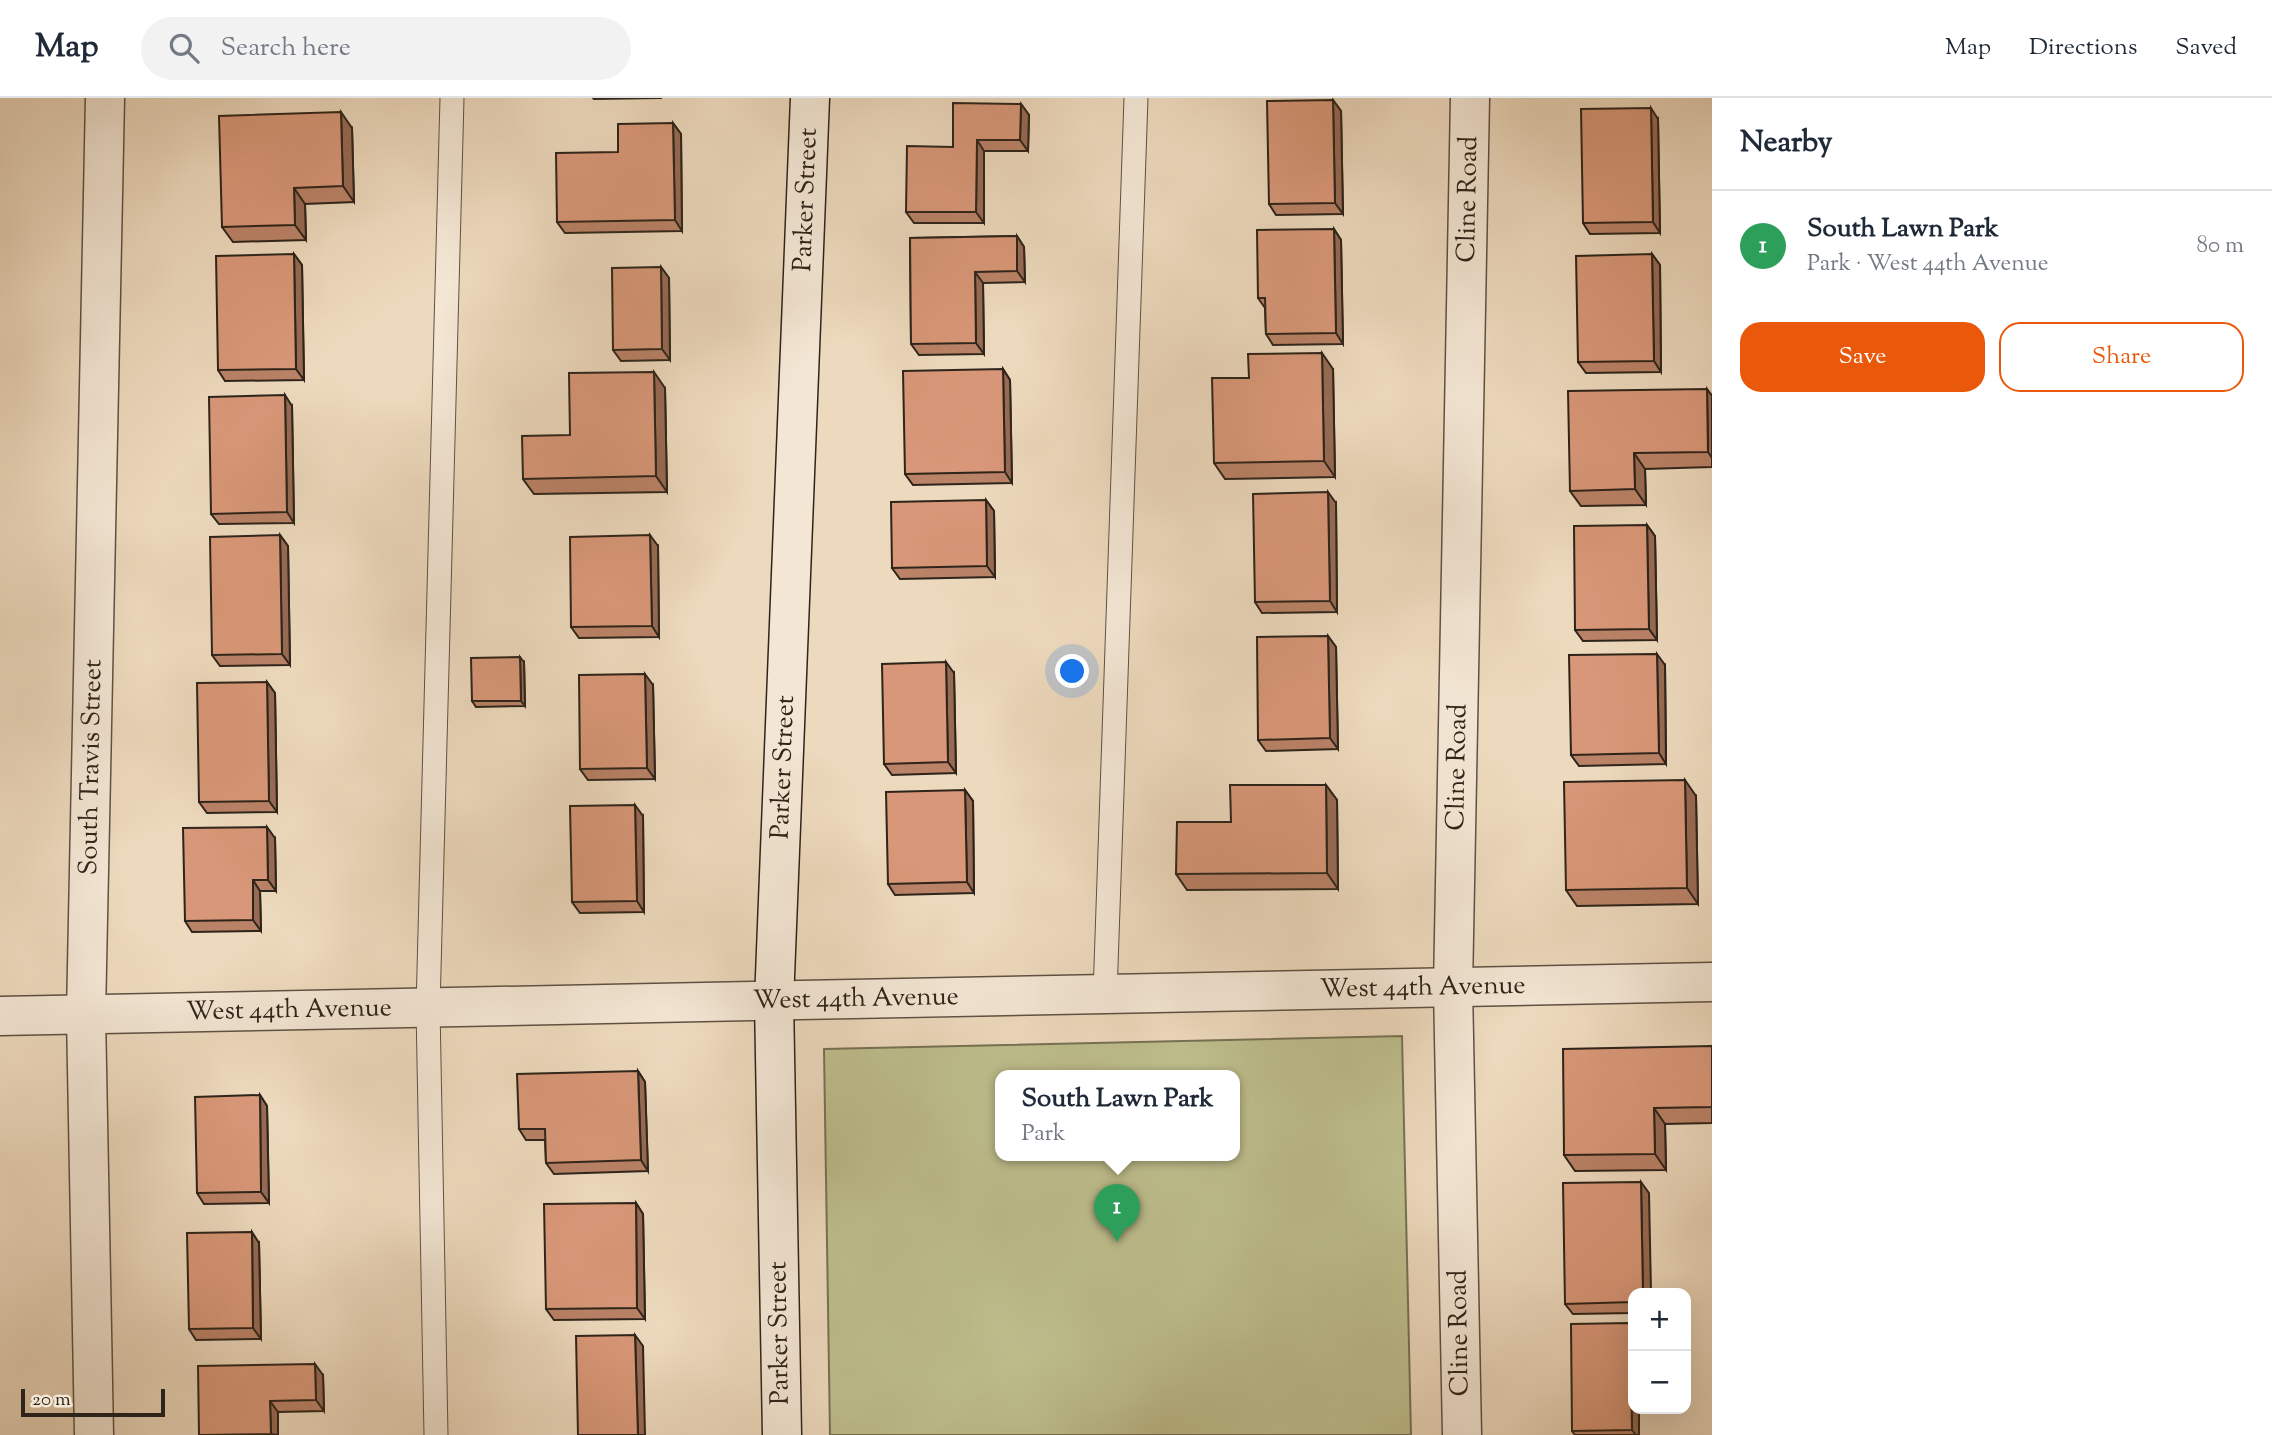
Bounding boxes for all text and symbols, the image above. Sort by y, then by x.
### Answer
search box [141,17,631,80]
text: Map [35,24,99,72]
icon: search [165,29,203,67]
text: Search here [221,30,351,67]
text: Map [1945,31,1991,65]
text: Directions [2029,31,2137,65]
text: Saved [2175,31,2237,65]
text: Nearby [1740,122,1832,165]
street label: Parker Street [785,127,827,272]
street label: Cline Road [1448,135,1488,263]
text: South Lawn Park [1807,211,1999,248]
text: 1 [1759,230,1767,263]
text: 80 m [2196,230,2244,263]
text: Park · West 44th Avenue [1807,248,2048,281]
button: Save [1740,322,1985,392]
button: Share [1999,322,2244,392]
your location [1055,654,1089,688]
street label: South Travis Street [70,659,112,875]
street label: Parker Street [762,695,805,840]
street label: Cline Road [1438,703,1477,831]
street label: West 44th Avenue [1319,967,1526,1008]
street label: West 44th Avenue [753,978,959,1020]
street label: West 44th Avenue [186,990,392,1031]
popup [995,1070,1240,1161]
text: South Lawn Park [1022,1081,1213,1118]
text: Park [1022,1118,1066,1151]
pin: 1 [1094,1184,1140,1242]
street label: Parker Street [760,1261,800,1405]
street label: Cline Road [1440,1269,1480,1397]
map controls [1628,1288,1691,1414]
button: + [1628,1288,1691,1351]
button: − [1628,1351,1691,1414]
scale bar [21,1386,164,1418]
text: 20 m [32,1387,71,1414]

